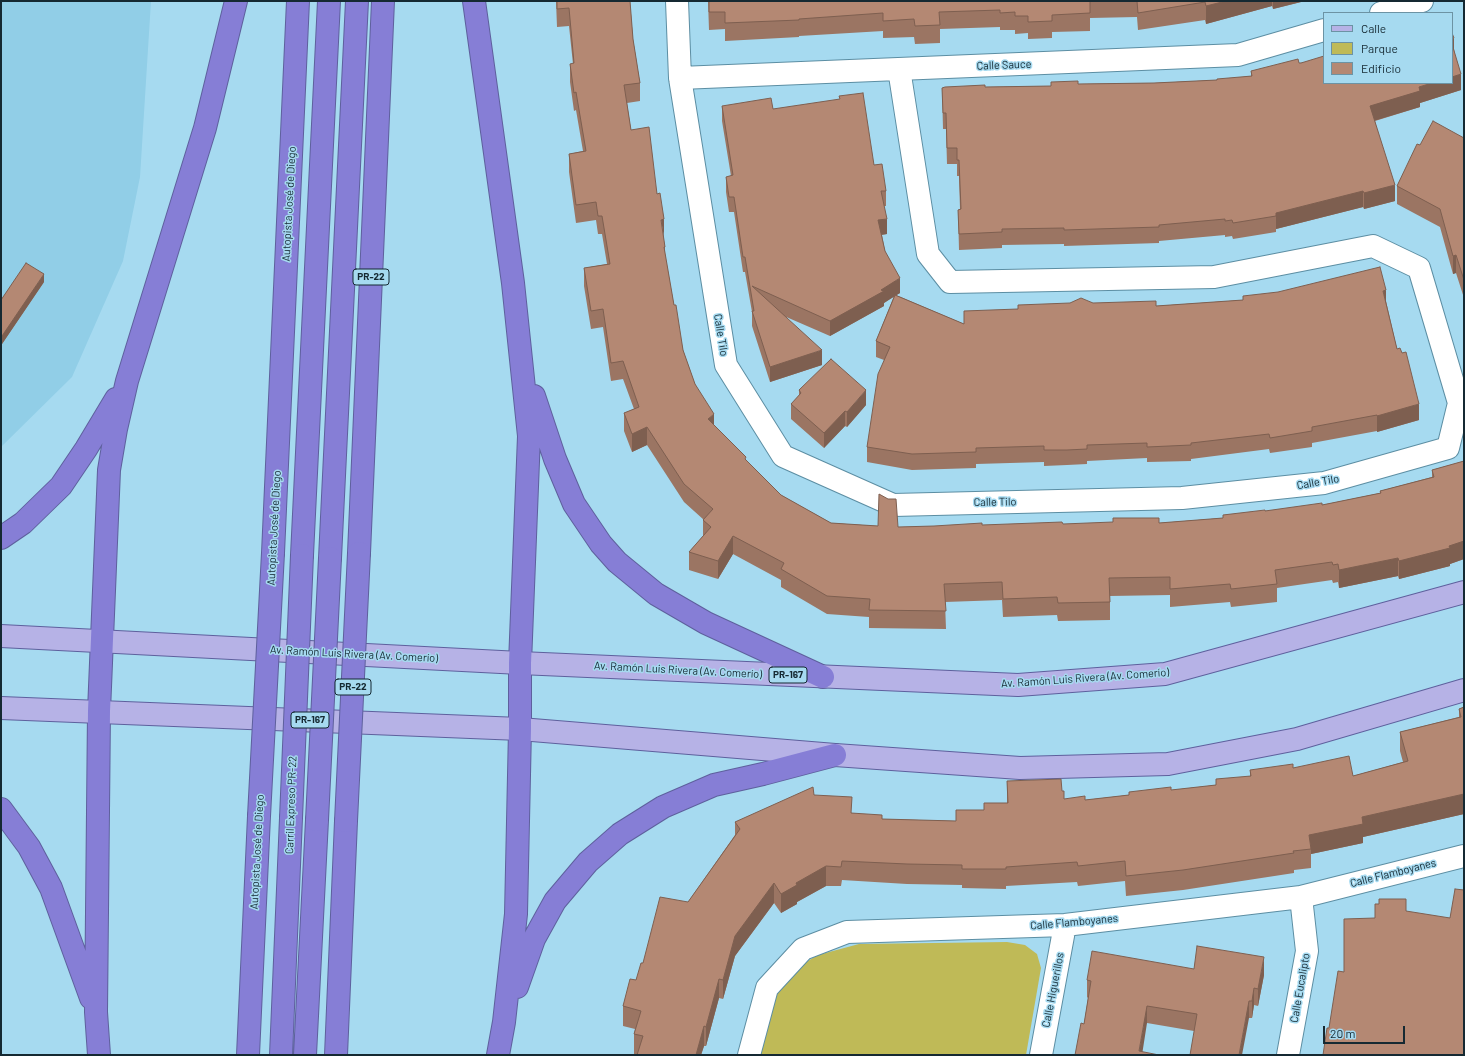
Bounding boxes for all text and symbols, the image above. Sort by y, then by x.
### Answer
legend [1323,12,1453,84]
text: Calle [1361,21,1386,35]
text: Parque [1361,41,1398,55]
street label: Calle Sauce [976,57,1032,73]
text: Edificio [1361,61,1401,75]
street label: Autopista José de Diego [279,146,299,262]
road number: PR-22 [353,269,389,285]
street label: Calle Tilo [711,313,731,357]
street label: Autopista José de Diego [264,470,284,586]
street label: Calle Tilo [1296,472,1340,492]
street label: Calle Tilo [973,495,1017,509]
street label: Av. Ramón Luis Rivera (Av. Comerío) [270,643,438,665]
street label: Av. Ramón Luis Rivera (Av. Comerío) [594,659,762,681]
street label: Av. Ramón Luis Rivera (Av. Comerío) [1001,666,1169,690]
road number: PR-167 [769,667,807,683]
road number: PR-22 [335,679,371,695]
road number: PR-167 [291,712,329,728]
street label: Carril Expreso PR-22 [283,756,299,854]
street label: Autopista José de Diego [247,794,267,910]
street label: Calle Flamboyanes [1349,856,1437,890]
street label: Calle Flamboyanes [1030,912,1118,932]
street label: Calle Higuerillos [1039,951,1067,1029]
street label: Calle Eucalipto [1287,952,1313,1024]
scale bar [1325,1018,1407,1044]
text: 20 m [1330,1026,1356,1040]

